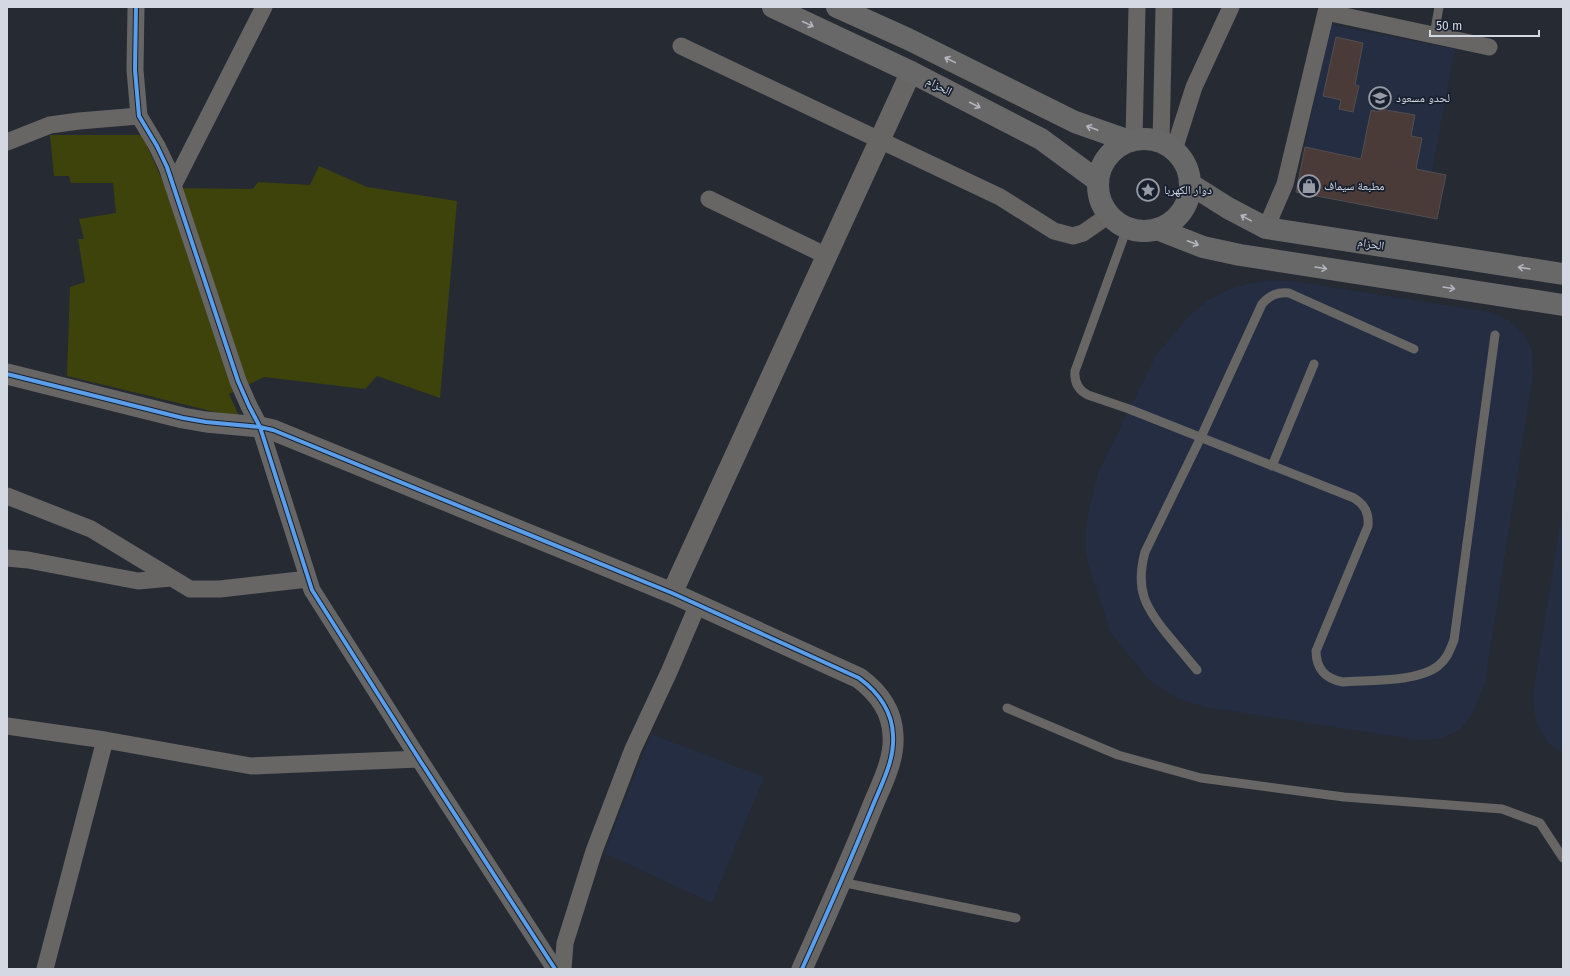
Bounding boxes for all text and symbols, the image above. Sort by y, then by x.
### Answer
scale bar [1430,12,1539,38]
text: 50 m [1436,19,1462,33]
one-way arrow [802,21,814,28]
one-way arrow [944,56,956,63]
street label: الحزام [923,74,954,99]
school or university icon: لحدو مسعود [1367,85,1393,111]
place label: لحدو مسعود [1396,91,1450,105]
one-way arrow [969,102,981,109]
one-way arrow [1086,124,1099,131]
shop icon: مطبعة سيماف [1296,173,1322,199]
place icon: دوار الكهربا [1135,177,1161,203]
place label: مطبعة سيماف [1324,179,1384,193]
place label: دوار الكهربا [1164,183,1212,197]
one-way arrow [1240,213,1252,221]
street label: الحزام [1356,235,1386,254]
one-way arrow [1187,240,1199,248]
one-way arrow [1518,264,1531,272]
one-way arrow [1314,265,1327,273]
one-way arrow [1442,284,1455,292]

